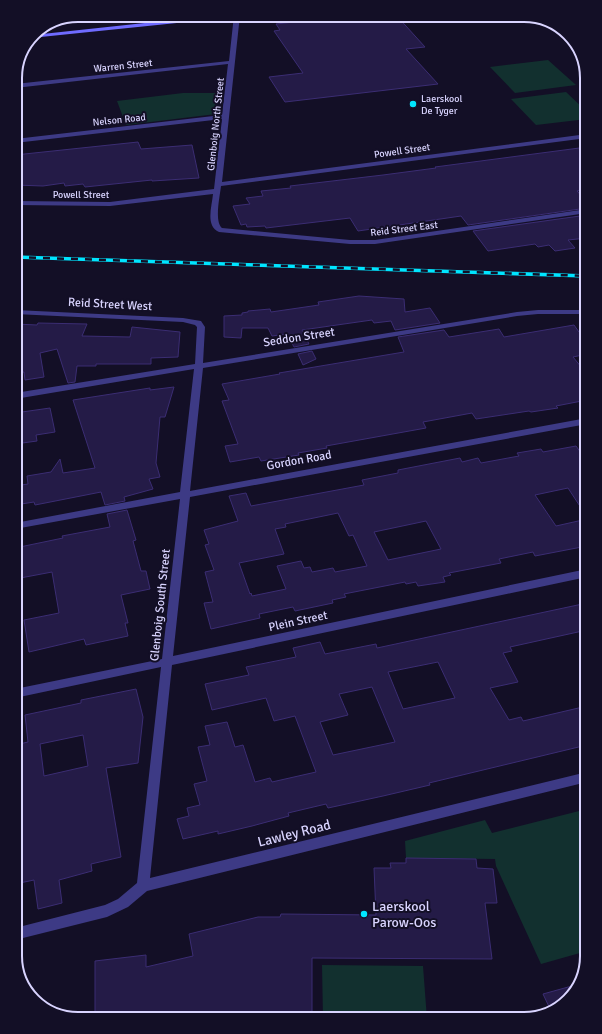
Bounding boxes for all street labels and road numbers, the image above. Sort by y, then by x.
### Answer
street label: Warren Street [93,57,154,75]
street label: Glenboig North Street [205,77,227,171]
street label: Nelson Road [92,111,146,129]
street label: Powell Street [373,141,431,161]
street label: Powell Street [53,189,110,201]
street label: Reid Street East [370,219,439,239]
street label: Reid Street West [67,295,153,314]
street label: Seddon Street [262,324,336,351]
street label: Gordon Road [265,447,333,474]
street label: Glenboig South Street [147,548,174,662]
street label: Plein Street [267,608,329,635]
street label: Lawley Road [256,816,332,851]

